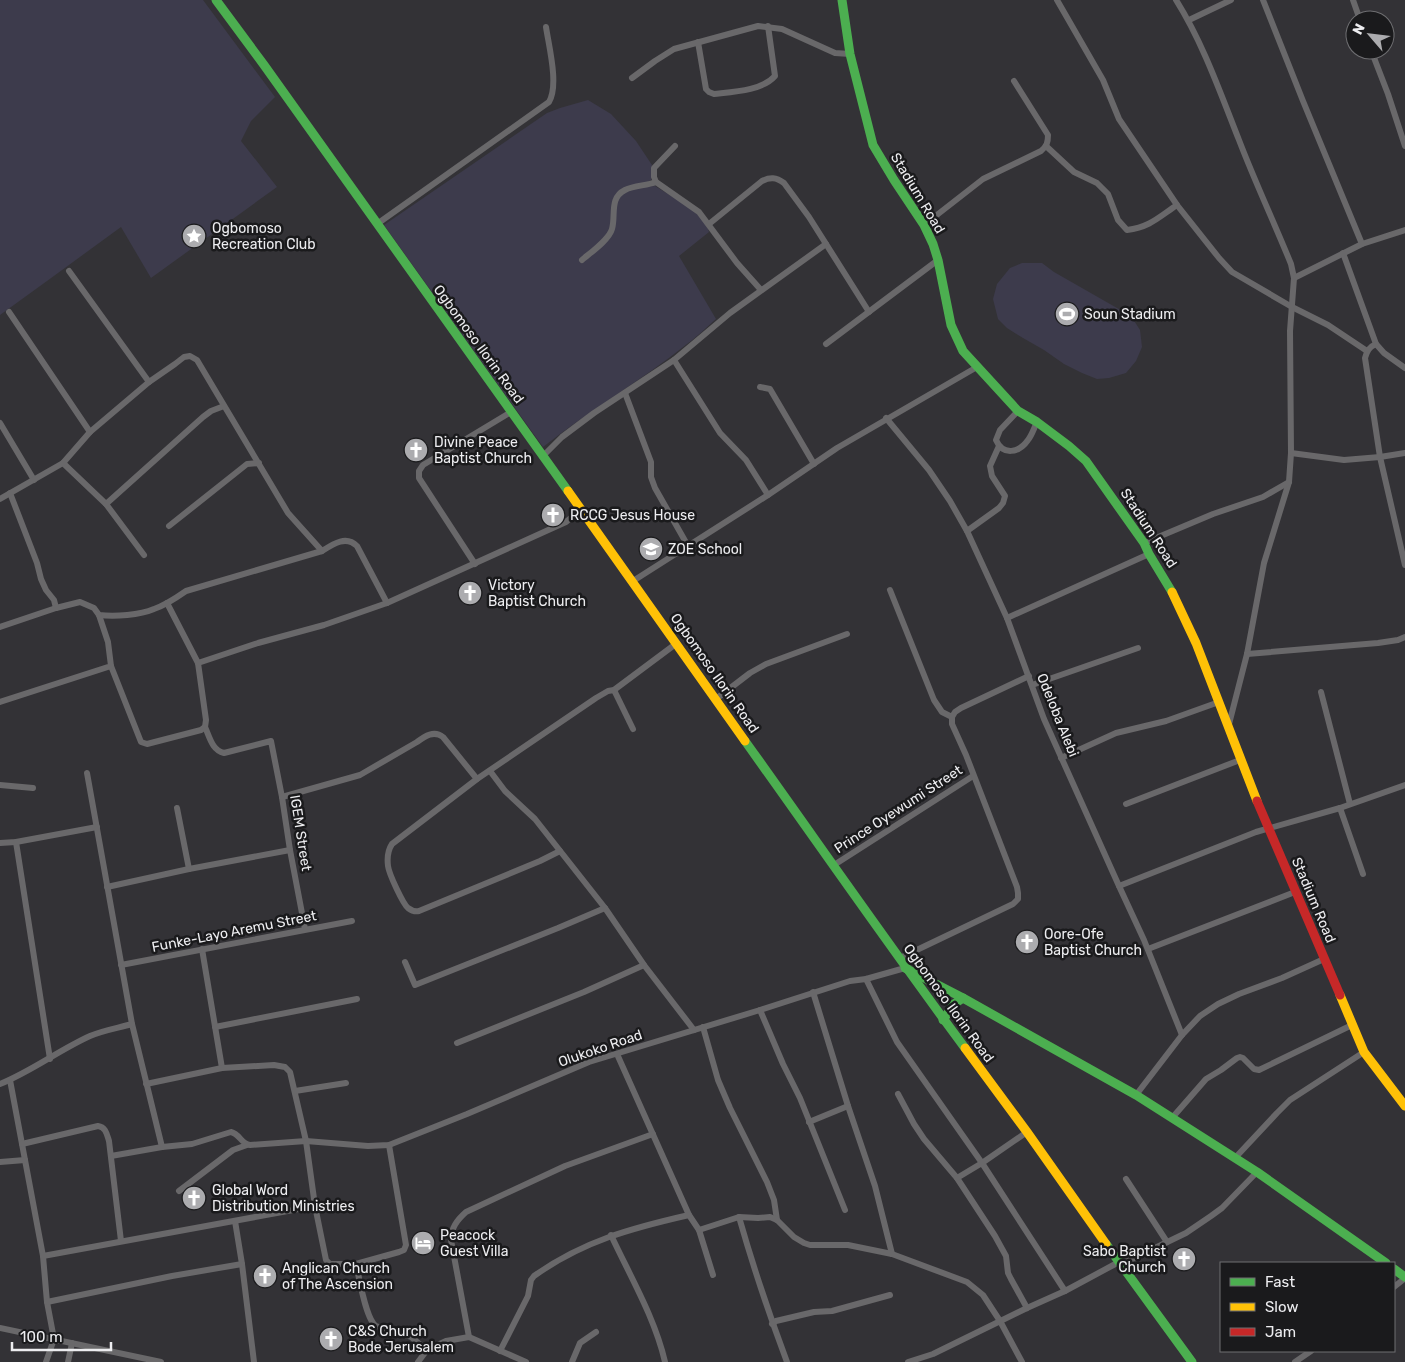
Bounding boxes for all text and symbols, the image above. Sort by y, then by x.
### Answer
north arrow [1345,10,1395,60]
text: N [1349,21,1369,38]
street label: Stadium Road [887,150,948,237]
place label: Ogbomoso Recreation Club [212,220,316,253]
place icon: Ogbomoso Recreation Club [181,223,207,249]
street label: Ogbomoso Ilorin Road [430,282,527,407]
sports icon: Soun Stadium [1054,301,1080,327]
place label: Soun Stadium [1084,306,1176,323]
place label: Divine Peace Baptist Church [434,434,532,467]
church icon: Divine Peace Baptist Church [403,437,429,463]
street label: Stadium Road [1117,485,1181,571]
church icon: RCCG Jesus House [540,502,566,528]
place label: RCCG Jesus House [570,507,695,524]
school or university icon: ZOE School [638,536,664,562]
place label: ZOE School [668,541,742,558]
place label: Victory Baptist Church [488,577,586,610]
church icon: Victory Baptist Church [457,580,483,606]
street label: Ogbomoso Ilorin Road [667,610,762,736]
street label: Odeloba Alebi [1033,671,1082,759]
street label: Prince Oyewumi Street [831,761,966,857]
street label: IGEM Street [286,794,315,873]
street label: Stadium Road [1288,855,1339,945]
street label: Funke-Layo Aremu Street [150,907,318,956]
place label: Oore-Ofe Baptist Church [1044,926,1142,959]
church icon: Oore-Ofe Baptist Church [1014,929,1040,955]
street label: Ogbomoso Ilorin Road [900,941,997,1066]
street label: Olukoko Road [556,1026,644,1071]
place label: Global Word Distribution Ministries [212,1182,355,1215]
church icon: Global Word Distribution Ministries [181,1185,207,1211]
place label: Peacock Guest Villa [440,1227,509,1260]
hotel icon: Peacock Guest Villa [410,1230,436,1256]
place label: Sabo Baptist Church [1083,1243,1167,1276]
church icon: Sabo Baptist Church [1171,1246,1197,1272]
place label: Anglican Church of The Ascension [282,1260,393,1293]
legend [1220,1262,1395,1352]
church icon: Anglican Church of The Ascension [252,1263,278,1289]
text: Fast [1265,1273,1295,1291]
text: Slow [1265,1298,1298,1316]
scale bar [12,1320,111,1352]
place label: C&S Church Bode Jerusalem [348,1323,454,1356]
text: Jam [1265,1323,1296,1341]
church icon: C&S Church Bode Jerusalem [318,1326,344,1352]
text: 100 m [20,1328,62,1346]

